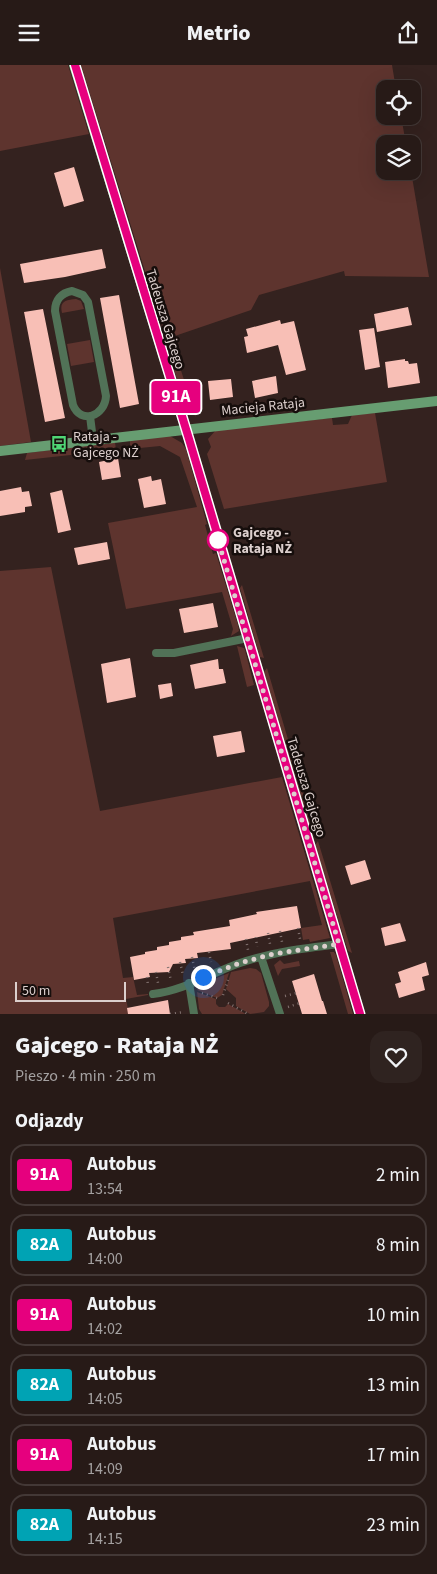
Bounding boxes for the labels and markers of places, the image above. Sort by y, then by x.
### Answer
place label: Rataja - Gajcego NŻ [73,427,139,463]
bus stop icon: Rataja - Gajcego NŻ [49,434,69,454]
place label: Gajcego - Rataja NŻ [233,523,292,559]
marker: Gajcego - Rataja NŻ [207,529,229,551]

